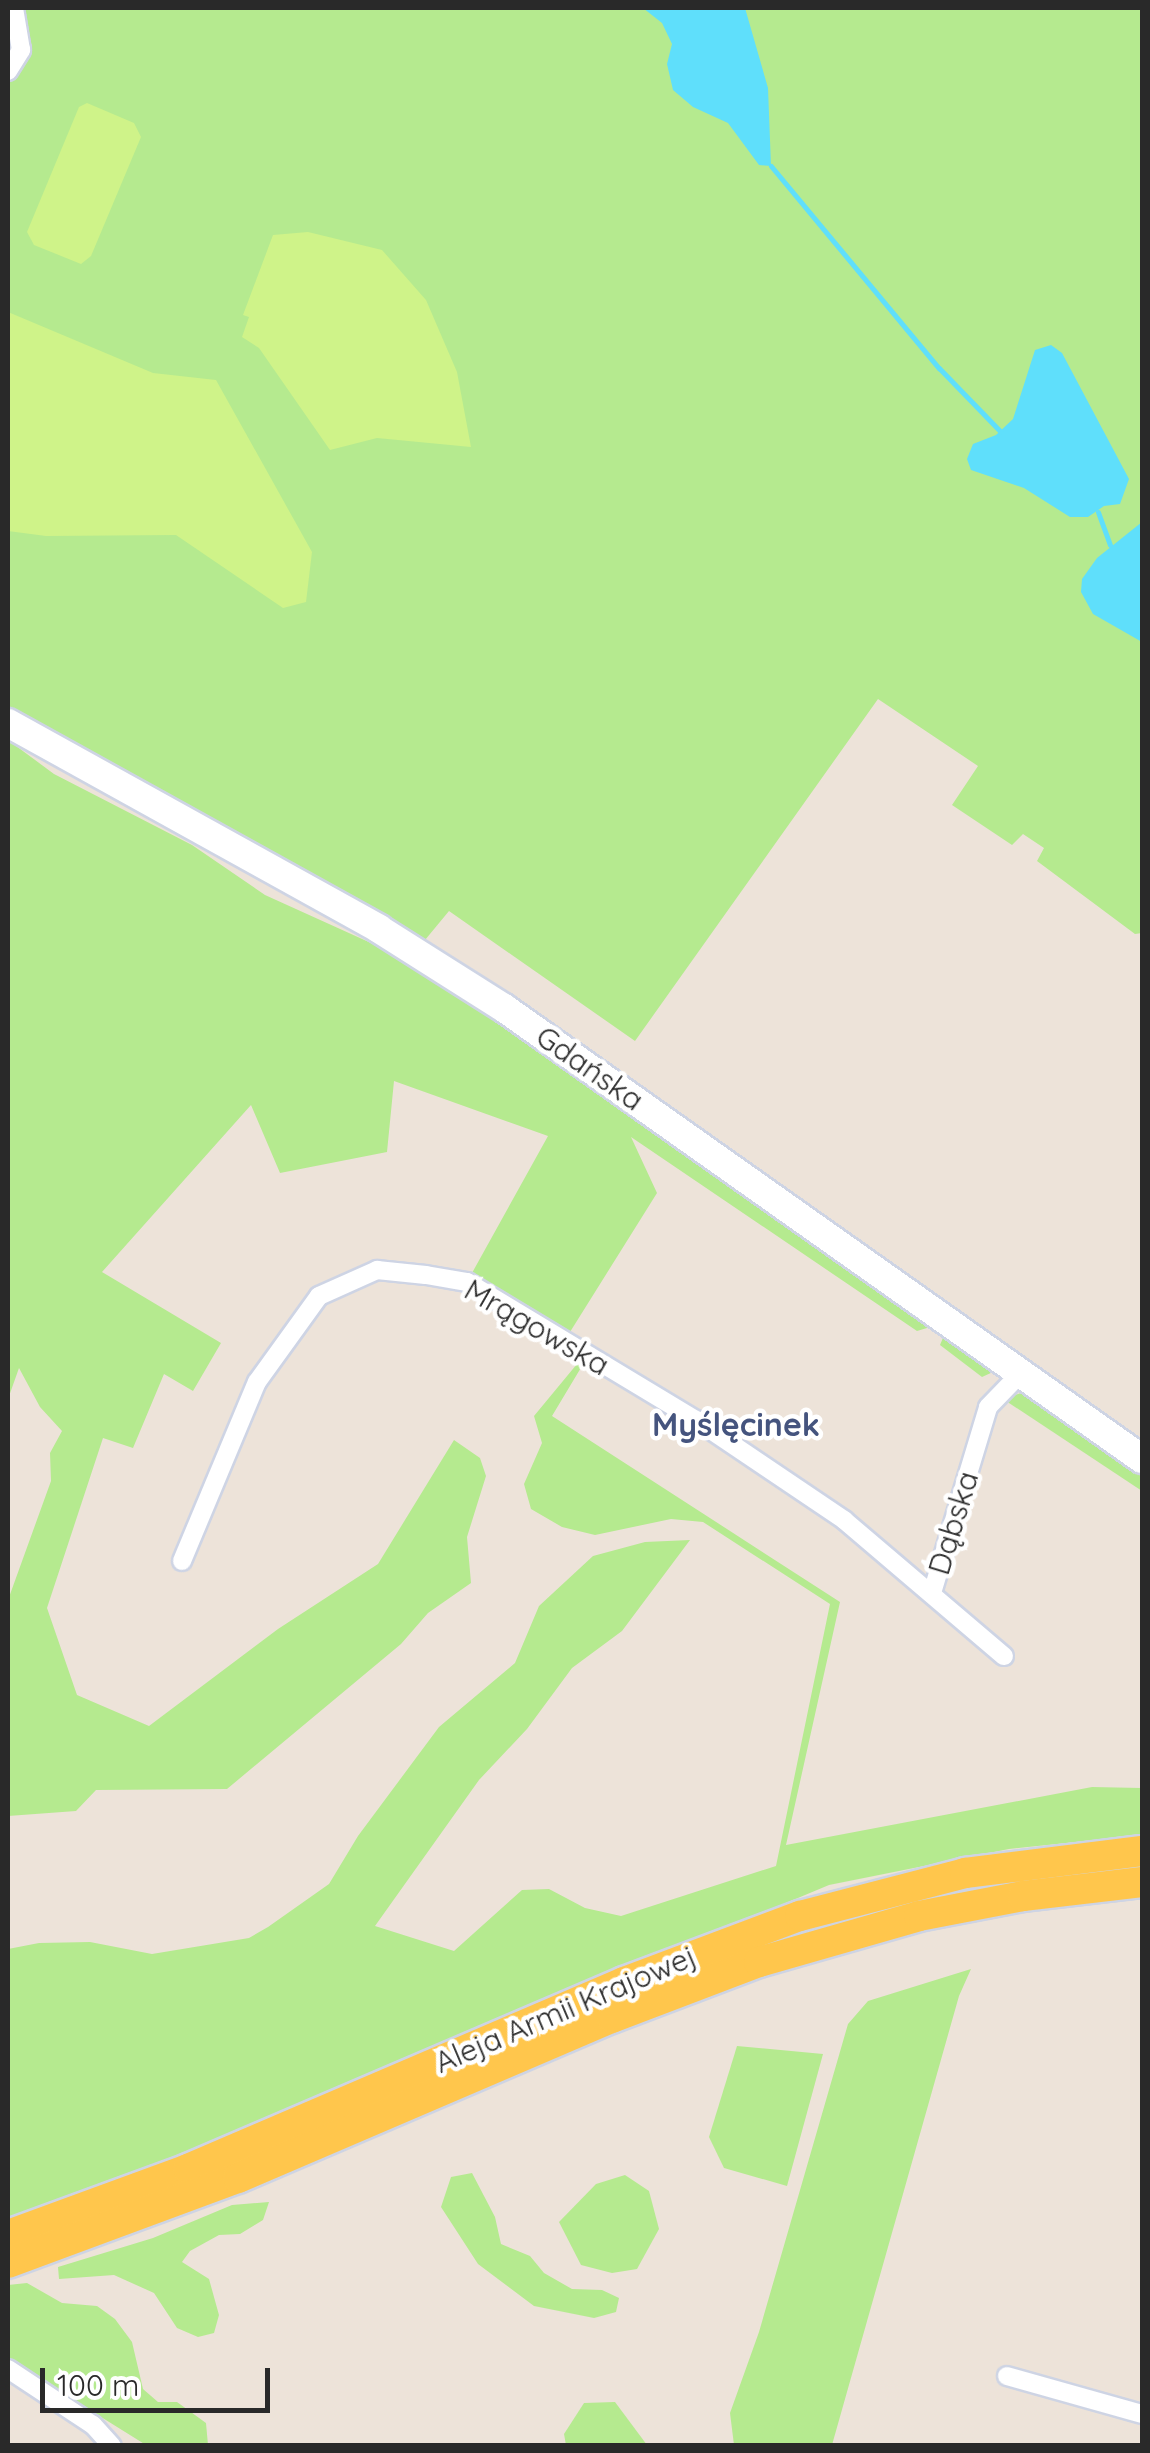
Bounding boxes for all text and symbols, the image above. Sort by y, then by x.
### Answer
street label: Gdańska [529,1018,651,1118]
street label: Mrągowska [458,1271,616,1383]
district label: Myślęcinek [652,1405,820,1443]
street label: Dąbska [920,1467,986,1579]
street label: Aleja Armii Krajowej [429,1938,701,2080]
scale bar [45,2348,275,2410]
text: 100 m [57,2366,139,2404]

